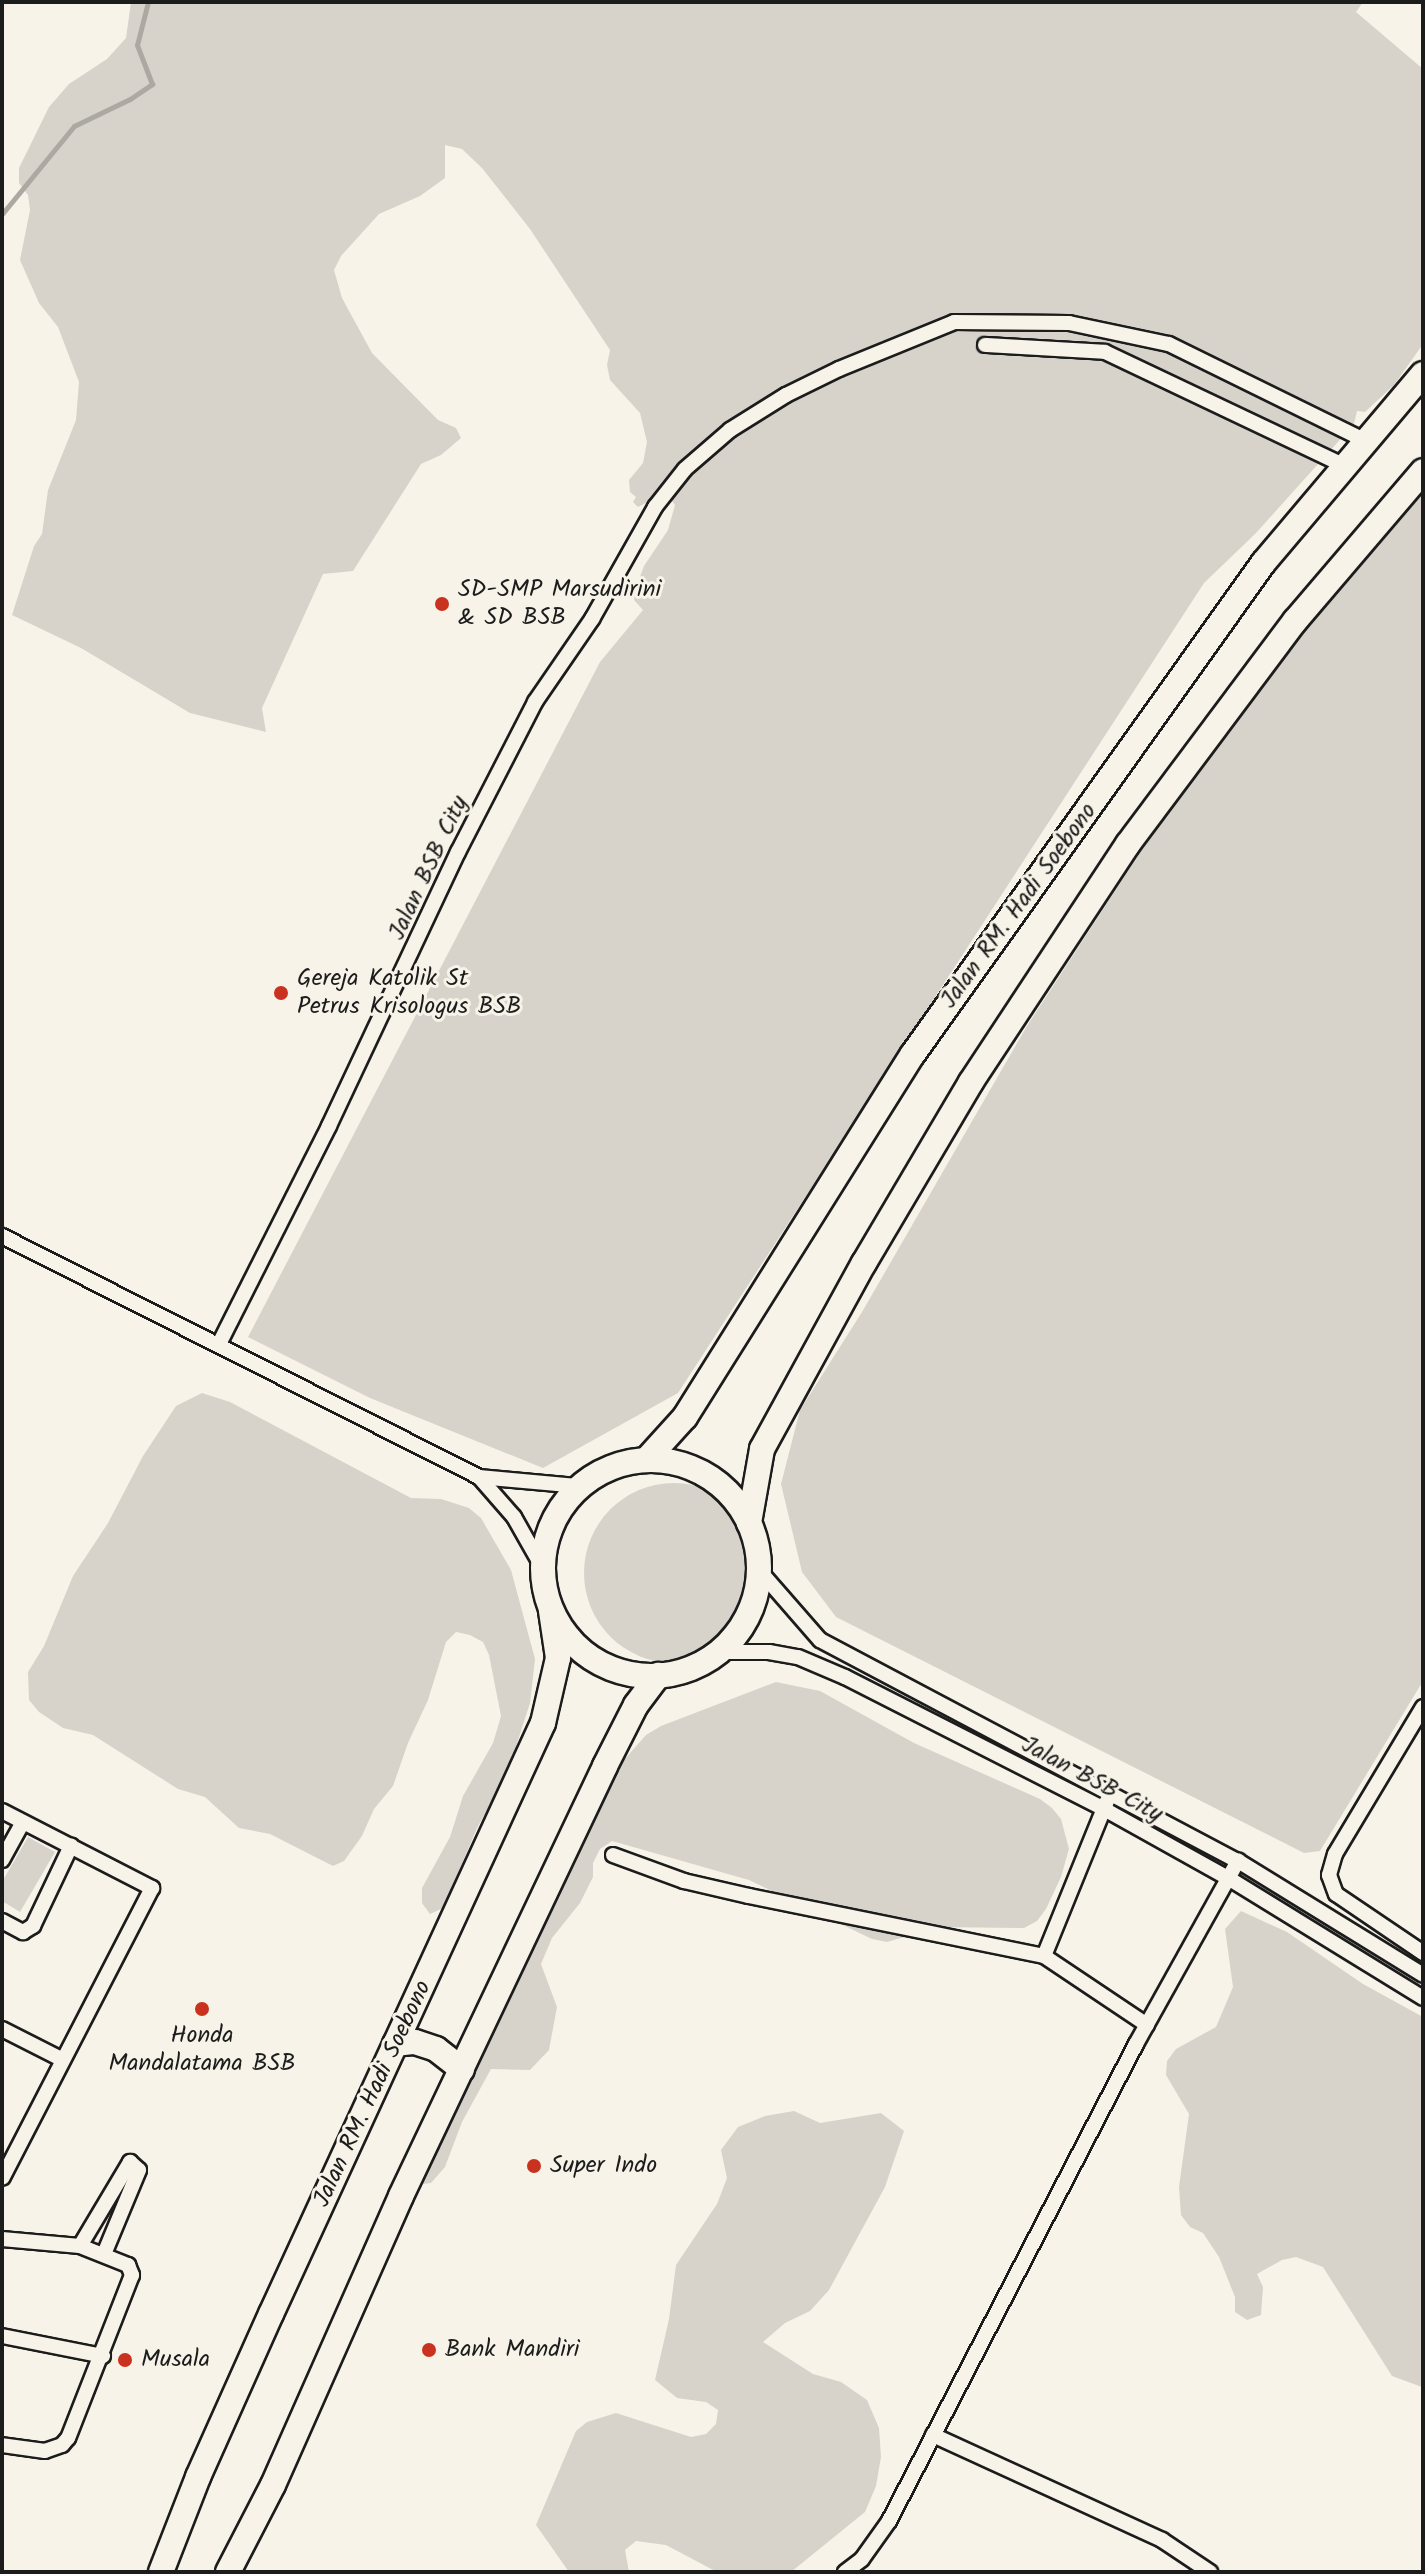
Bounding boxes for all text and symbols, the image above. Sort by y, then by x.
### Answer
place label: SD-SMP Marsudirini & SD BSB [458,576,661,632]
marker: SD-SMP Marsudirini & SD BSB [433,595,451,613]
street label: Jalan BSB City [383,791,475,945]
street label: Jalan RM. Hadi Soebono [935,798,1103,1014]
place label: Gereja Katolik St Petrus Krisologus BSB [297,965,521,1021]
marker: Gereja Katolik St Petrus Krisologus BSB [272,984,290,1002]
street label: Jalan BSB City [1017,1731,1167,1829]
street label: Jalan RM. Hadi Soebono [308,1976,438,2212]
marker: Honda Mandalatama BSB [193,2000,211,2018]
place label: Honda Mandalatama BSB [108,2022,296,2078]
place label: Super Indo [550,2152,657,2180]
marker: Super Indo [525,2157,543,2175]
place label: Bank Mandiri [445,2336,580,2364]
marker: Bank Mandiri [420,2341,438,2359]
place label: Musala [141,2346,210,2374]
marker: Musala [116,2351,134,2369]

